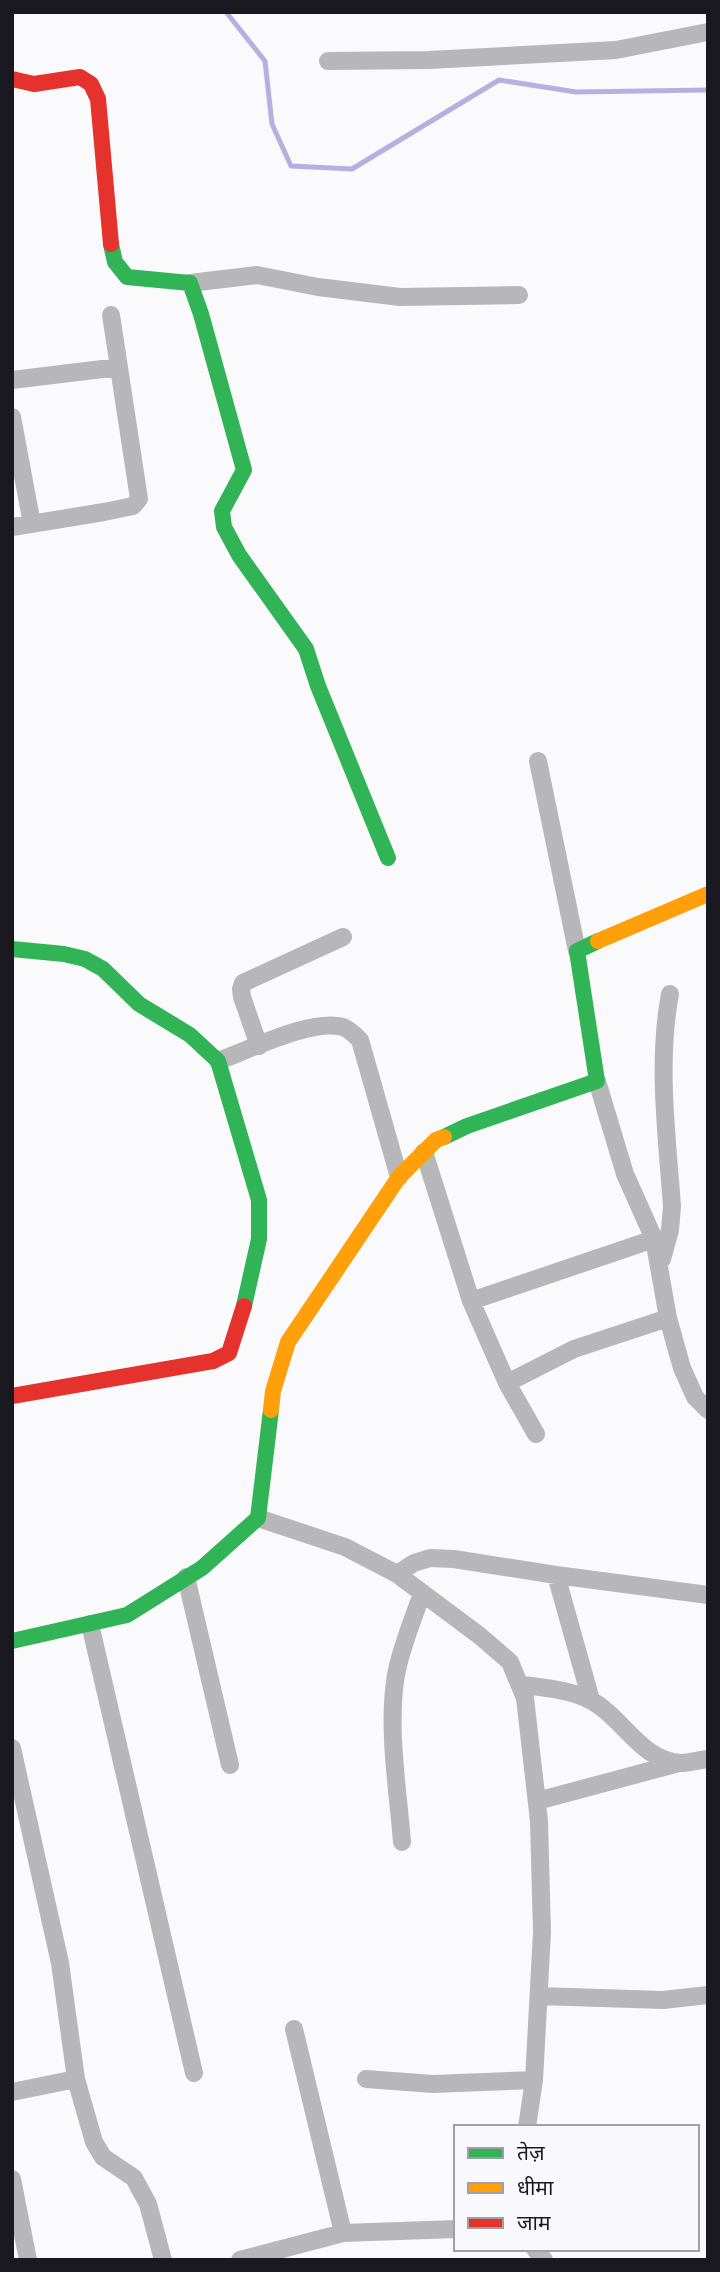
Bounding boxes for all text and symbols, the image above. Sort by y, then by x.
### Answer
legend [454,2125,699,2251]
text: तेज़ [517,2140,545,2165]
text: धीमा [517,2175,554,2200]
text: जाम [517,2210,551,2235]

